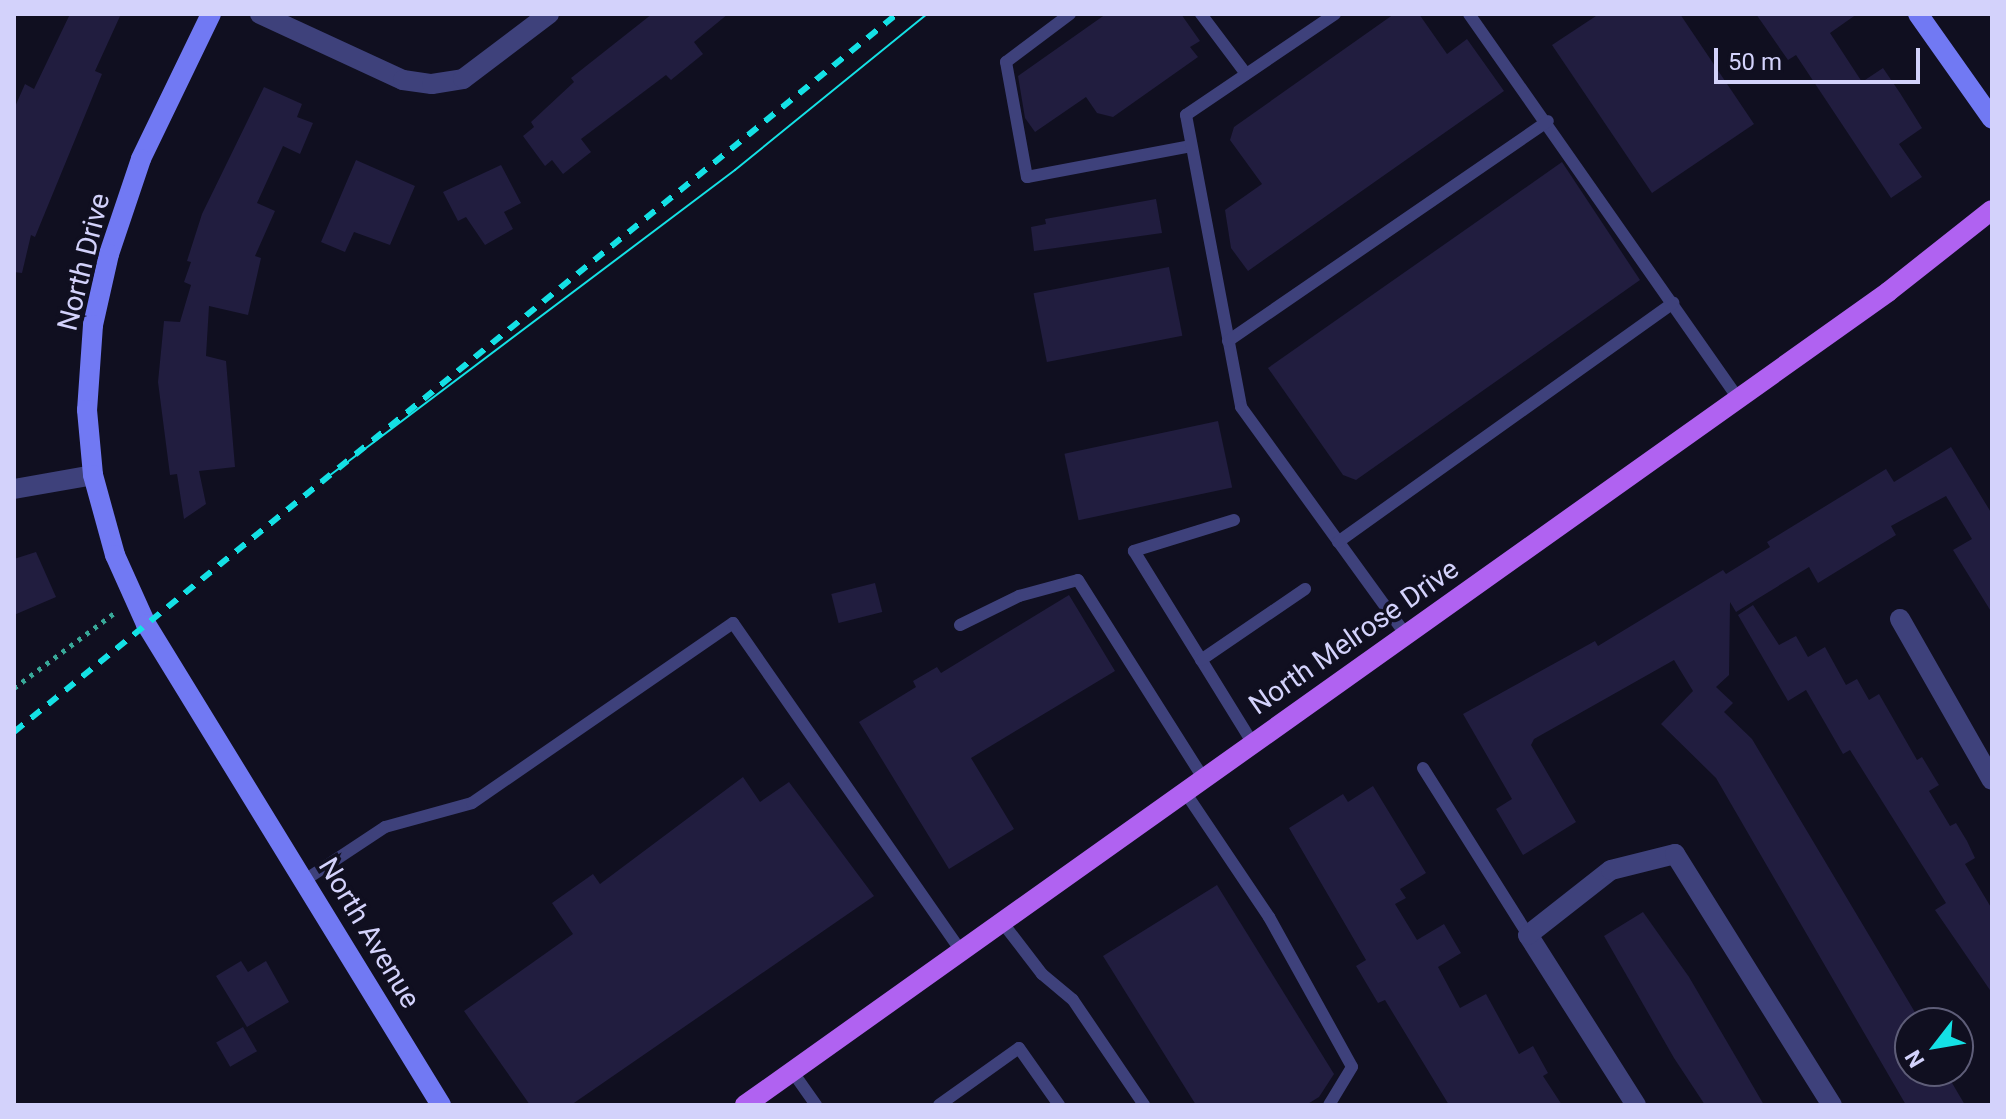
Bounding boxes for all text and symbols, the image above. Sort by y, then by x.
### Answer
scale bar [1718,32,1924,82]
text: 50 m [1728,48,1782,76]
street label: North Drive [51,190,117,334]
street label: North Melrose Drive [1243,552,1465,722]
street label: North Avenue [311,852,427,1014]
north arrow [1894,1007,1974,1087]
text: N [1900,1045,1929,1072]

